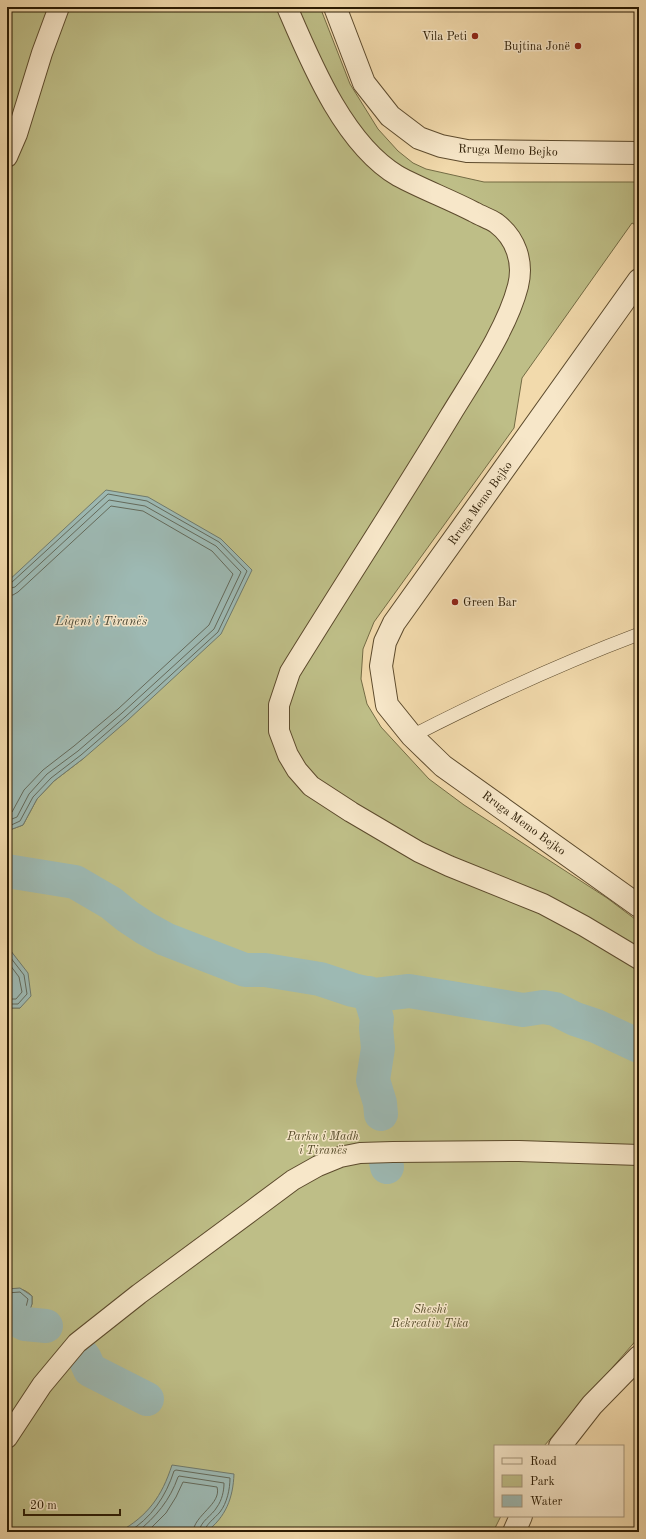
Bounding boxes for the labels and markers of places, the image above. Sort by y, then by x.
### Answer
place label: Vila Peti [422,31,467,43]
marker: Vila Peti [470,31,480,41]
place label: Bujtina Jonë [504,41,570,53]
marker: Bujtina Jonë [573,41,583,51]
marker: Green Bar [450,597,460,607]
place label: Green Bar [463,597,517,609]

